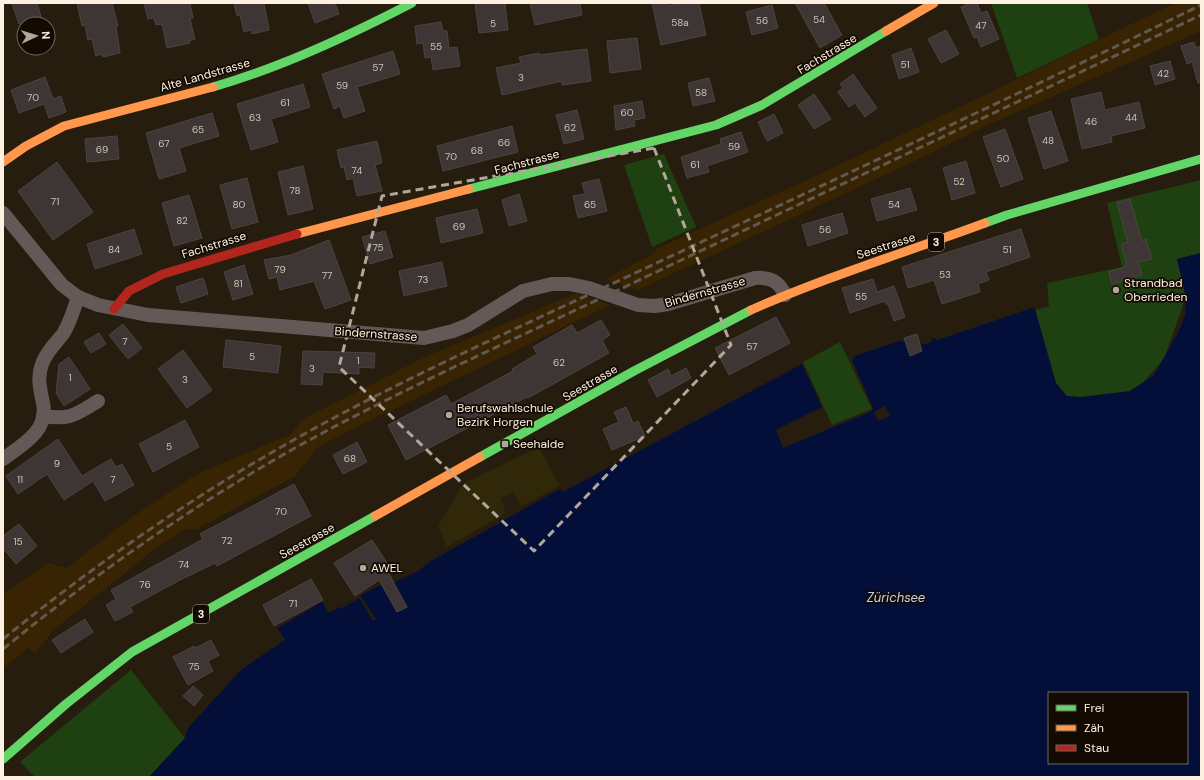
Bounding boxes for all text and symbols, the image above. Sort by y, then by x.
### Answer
house number: 54 [813,13,825,26]
house number: 56 [756,14,768,27]
north arrow [16,16,56,56]
house number: 58a [671,16,689,29]
house number: 5 [490,17,496,30]
house number: 47 [975,19,987,32]
street label: Fachstrasse [794,30,860,78]
text: N [39,31,53,40]
house number: 55 [430,40,442,53]
street label: Alte Landstrasse [158,54,252,95]
house number: 51 [900,58,910,71]
house number: 57 [372,61,384,74]
house number: 42 [1157,67,1169,80]
house number: 3 [518,71,524,84]
house number: 59 [336,79,348,92]
house number: 58 [695,86,707,99]
house number: 70 [27,91,39,104]
house number: 61 [280,96,290,109]
house number: 60 [620,106,634,119]
house number: 63 [249,111,261,124]
house number: 44 [1125,111,1137,124]
house number: 46 [1085,115,1097,128]
house number: 62 [564,121,576,134]
house number: 65 [192,123,204,136]
house number: 48 [1042,134,1054,147]
house number: 66 [498,136,510,149]
house number: 67 [158,137,170,150]
house number: 59 [728,140,740,153]
house number: 69 [96,143,108,156]
house number: 68 [471,144,483,157]
street label: Fachstrasse [493,146,561,178]
house number: 70 [445,150,457,163]
house number: 50 [997,152,1010,165]
house number: 61 [690,158,700,171]
house number: 74 [352,164,362,177]
house number: 52 [953,175,965,188]
house number: 78 [289,184,301,197]
house number: 71 [51,195,59,208]
house number: 80 [233,198,246,211]
house number: 65 [584,198,596,211]
house number: 54 [888,198,900,211]
house number: 82 [176,214,188,227]
house number: 69 [453,220,465,233]
house number: 56 [819,223,831,236]
street label: Fachstrasse [180,228,248,262]
street label: Seestrasse [855,229,918,263]
road number: 3 [928,233,944,251]
house number: 75 [372,241,384,254]
house number: 84 [108,243,120,256]
house number: 51 [1002,243,1012,256]
house number: 79 [274,263,286,276]
house number: 53 [939,268,951,281]
house number: 77 [322,269,332,282]
house number: 73 [418,273,429,286]
street label: Bindernstrasse [663,273,747,311]
place label: Strandbad Oberrieden [1124,275,1188,305]
house number: 81 [234,277,243,290]
marker: Strandbad Oberrieden [1111,285,1121,295]
house number: 55 [855,290,867,303]
street label: Bindernstrasse [334,323,418,345]
house number: 7 [122,335,128,348]
house number: 57 [746,340,758,353]
house number: 5 [249,350,255,363]
house number: 1 [356,354,360,367]
house number: 62 [553,356,565,369]
street label: Seestrasse [560,361,621,405]
house number: 3 [309,362,315,375]
house number: 1 [68,371,72,384]
house number: 3 [182,373,188,386]
place label: Berufswahlschule Bezirk Horgen [457,400,553,430]
marker: Berufswahlschule Bezirk Horgen [444,410,454,420]
place label: Seehalde [513,436,564,452]
marker: Seehalde [500,439,510,449]
house number: 5 [166,440,172,453]
house number: 68 [344,452,356,465]
house number: 9 [54,457,60,470]
house number: 11 [17,473,23,486]
house number: 7 [110,473,116,486]
house number: 70 [275,505,287,518]
street label: Seestrasse [276,519,338,563]
house number: 72 [222,534,233,547]
house number: 15 [13,535,23,548]
house number: 74 [179,558,189,571]
place label: AWEL [371,560,403,576]
marker: AWEL [358,563,368,573]
house number: 76 [139,578,151,591]
water label: Zürichsee [867,589,925,606]
house number: 71 [289,597,297,610]
road number: 3 [193,605,209,623]
house number: 75 [188,660,200,673]
legend [1048,692,1188,764]
text: Frei [1084,700,1104,716]
text: Zäh [1084,720,1104,736]
text: Stau [1084,740,1109,756]

